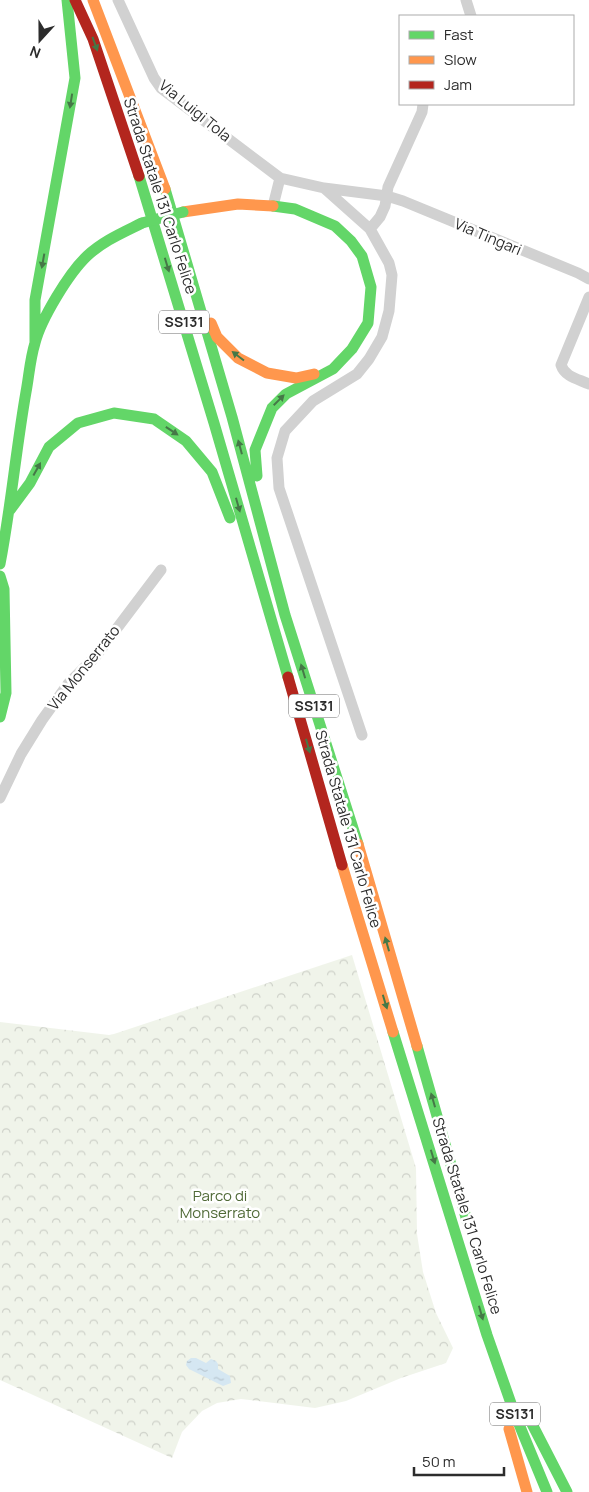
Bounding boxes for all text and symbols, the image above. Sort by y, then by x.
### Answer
north arrow [15,15,65,65]
legend [399,15,574,105]
text: Fast [444,24,473,45]
one-way arrow [92,37,99,52]
text: N [27,42,43,63]
text: Slow [444,49,477,70]
text: Jam [444,74,472,95]
street label: Via Luigi Tola [155,75,236,146]
one-way arrow [67,93,75,109]
street label: Strada Statale 131 Carlo Felice [119,95,202,297]
street label: Via Tingari [451,213,525,260]
one-way arrow [38,253,46,269]
one-way arrow [163,258,171,273]
road number: SS131 [159,311,209,334]
one-way arrow [232,351,245,362]
one-way arrow [273,395,285,407]
one-way arrow [165,426,179,436]
one-way arrow [236,440,244,455]
one-way arrow [33,462,41,477]
one-way arrow [235,498,243,513]
street label: Via Monserrato [43,621,125,715]
one-way arrow [299,664,307,679]
road number: SS131 [289,694,339,718]
street label: Strada Statale 131 Carlo Felice [310,727,387,930]
one-way arrow [305,739,313,754]
one-way arrow [382,936,390,951]
one-way arrow [382,995,390,1010]
one-way arrow [428,1092,436,1107]
street label: Strada Statale 131 Carlo Felice [427,1115,508,1317]
one-way arrow [430,1150,438,1165]
park label: Parco di Monserrato [180,1185,260,1223]
one-way arrow [477,1305,485,1320]
road number: SS131 [490,1402,540,1426]
scale bar [414,1444,504,1476]
text: 50 m [422,1451,456,1472]

